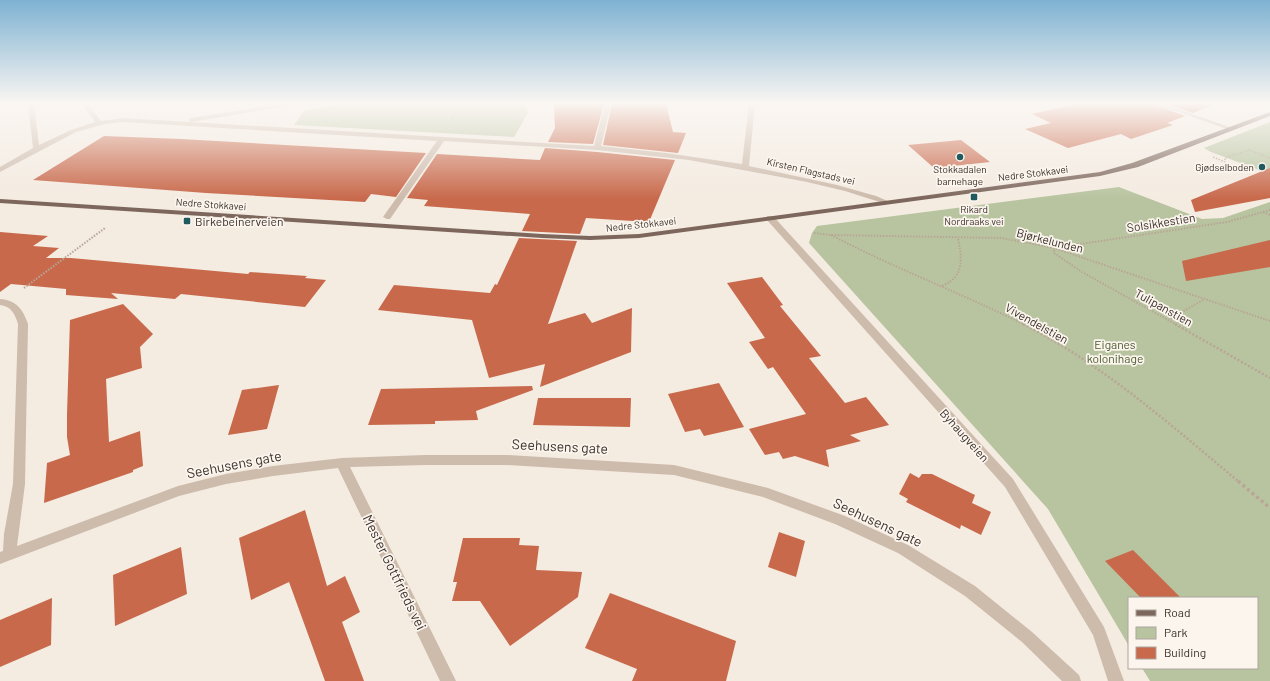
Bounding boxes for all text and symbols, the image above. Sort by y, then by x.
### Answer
marker: Stokkadalen barnehage [955,152,965,162]
street label: Kirsten Flagstads vei [766,155,856,187]
place label: Gjødselboden [1195,161,1254,173]
marker: Gjødselboden [1257,162,1267,172]
place label: Stokkadalen barnehage [933,163,987,187]
street label: Nedre Stokkavei [997,163,1069,183]
marker: Rikard Nordraaks vei [969,192,979,202]
street label: Nedre Stokkavei [175,196,247,212]
place label: Rikard Nordraaks vei [944,203,1004,227]
street label: Solsikkestien [1126,210,1196,234]
place label: Birkebeinerveien [195,214,283,228]
street label: Nedre Stokkavei [605,214,677,234]
marker: Birkebeinerveien [182,216,192,226]
street label: Bjørkelunden [1015,225,1085,255]
street label: Tulipanstien [1133,285,1195,329]
street label: Vivendelstien [1003,300,1071,346]
park label: Eiganes kolonihage [1087,337,1143,365]
street label: Byhaugveien [938,406,992,464]
street label: Seehusens gate [511,435,609,457]
street label: Seehusens gate [185,446,283,482]
street label: Seehusens gate [831,494,925,550]
street label: Mester Gottfrieds vei [360,511,430,633]
legend [1128,597,1258,669]
text: Road [1164,605,1191,619]
text: Park [1164,625,1188,639]
text: Building [1164,645,1206,659]

